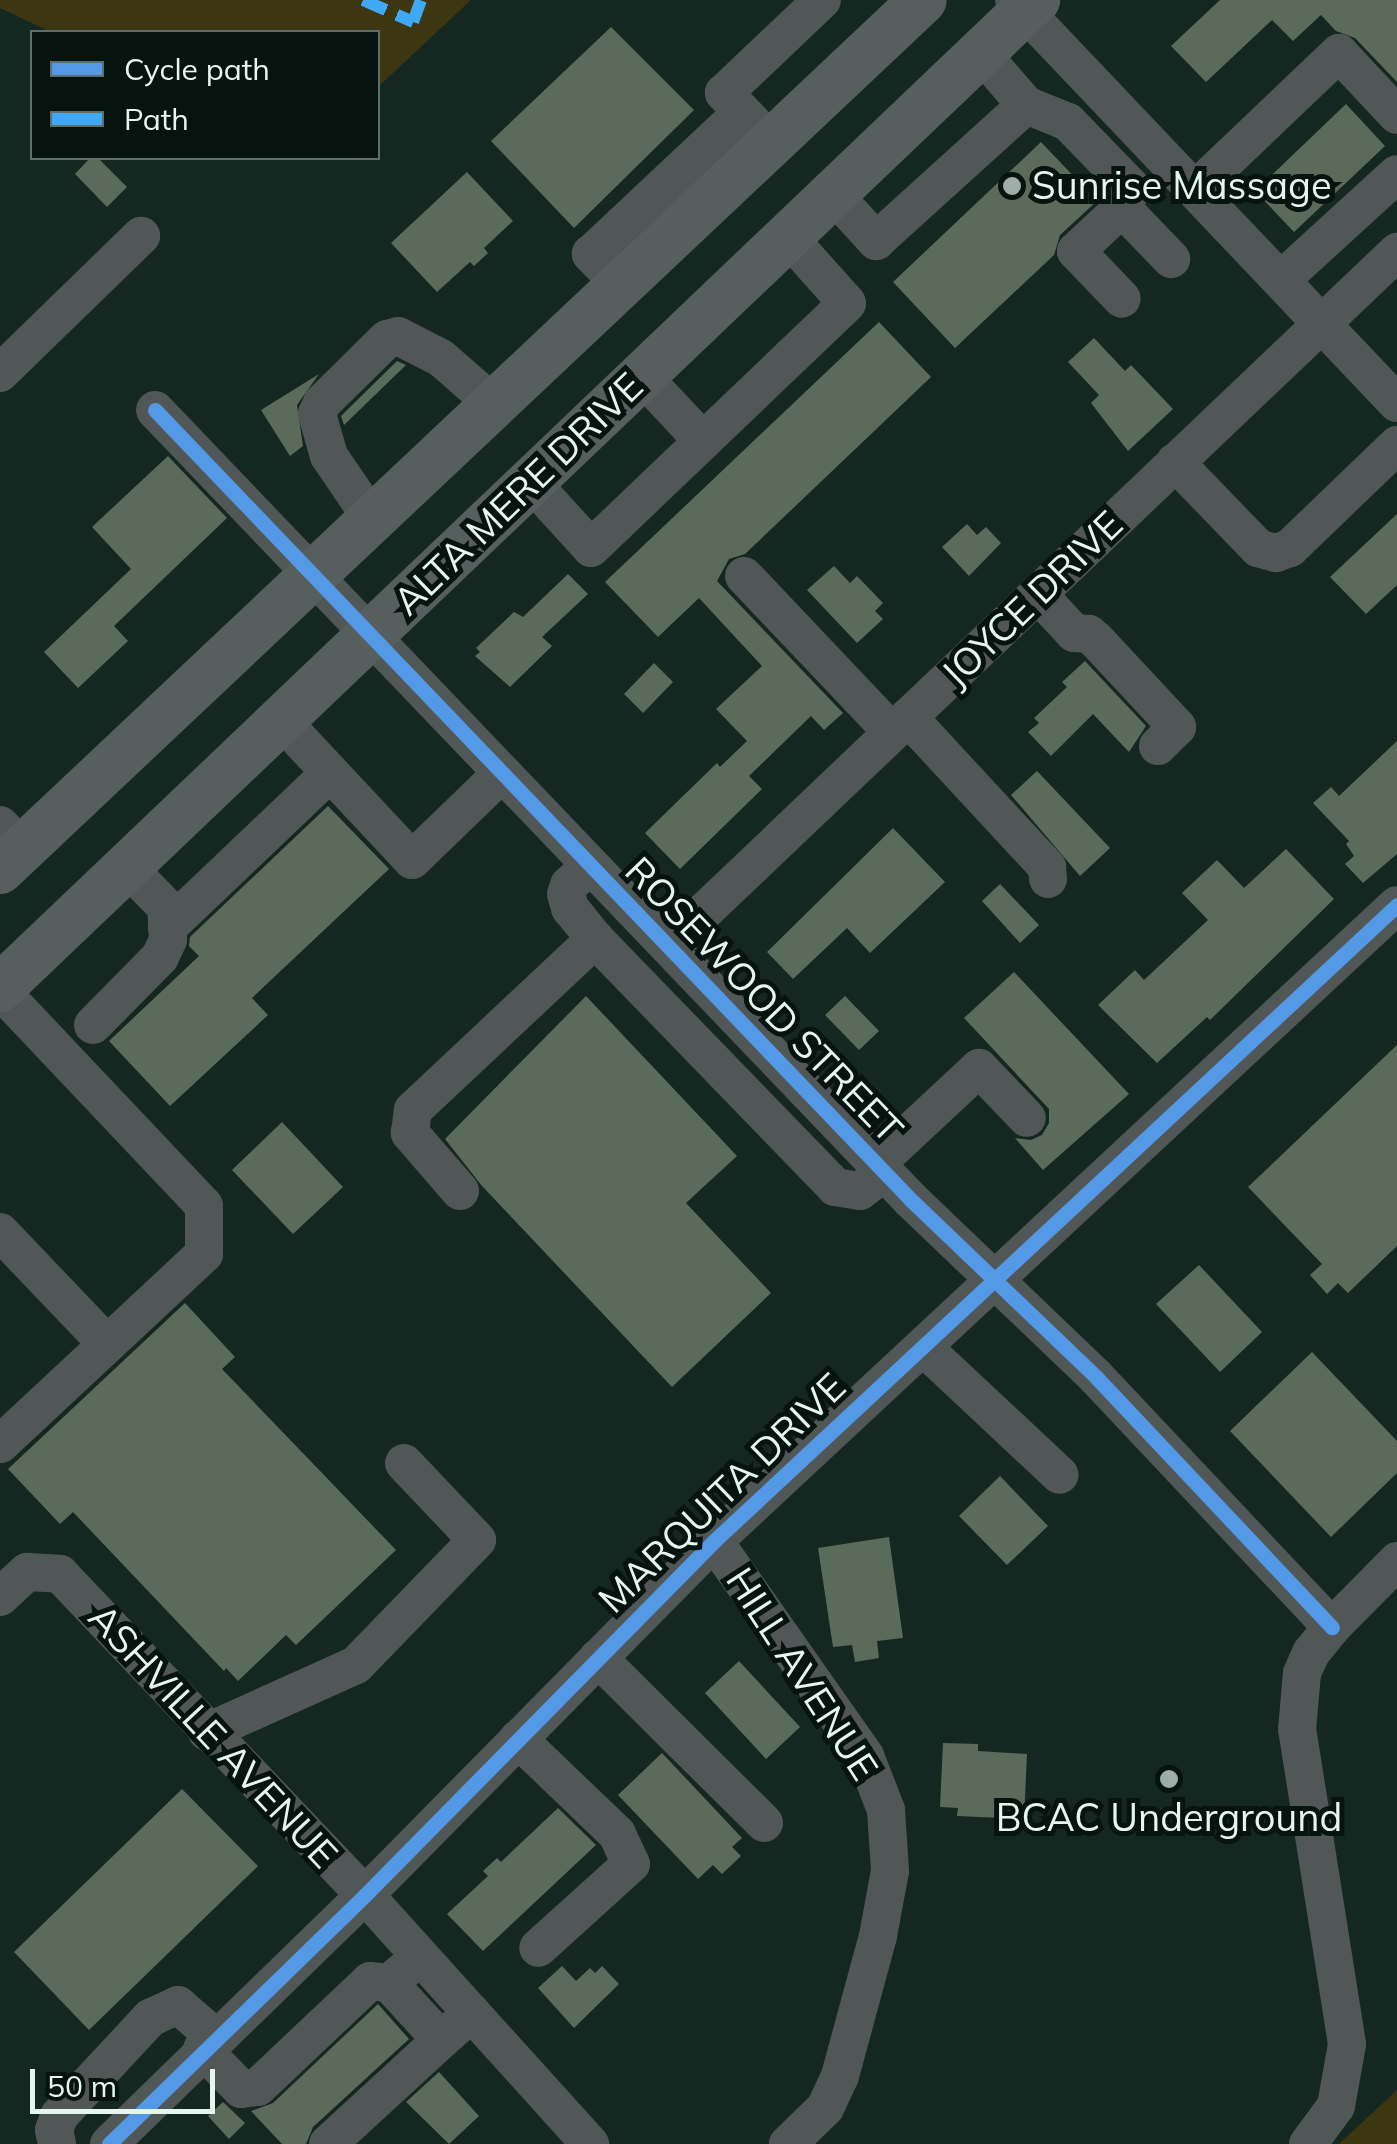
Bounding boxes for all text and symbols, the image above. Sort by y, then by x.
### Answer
legend [30,30,380,160]
text: Cycle path [124,50,270,88]
text: Path [124,100,189,138]
place label: Sunrise Massage [1032,163,1332,209]
marker: Sunrise Massage [1001,175,1023,197]
street label: ALTA MERE DRIVE [384,363,652,625]
street label: JOYCE DRIVE [932,502,1132,696]
street label: ROSEWOOD STREET [616,848,912,1152]
street label: MARQUITA DRIVE [589,1364,855,1622]
street label: HILL AVENUE [717,1559,887,1789]
street label: ASHVILLE AVENUE [79,1595,347,1877]
marker: BCAC Underground [1158,1768,1180,1790]
place label: BCAC Underground [996,1795,1342,1841]
scale bar [35,2049,220,2111]
text: 50 m [47,2067,117,2105]

